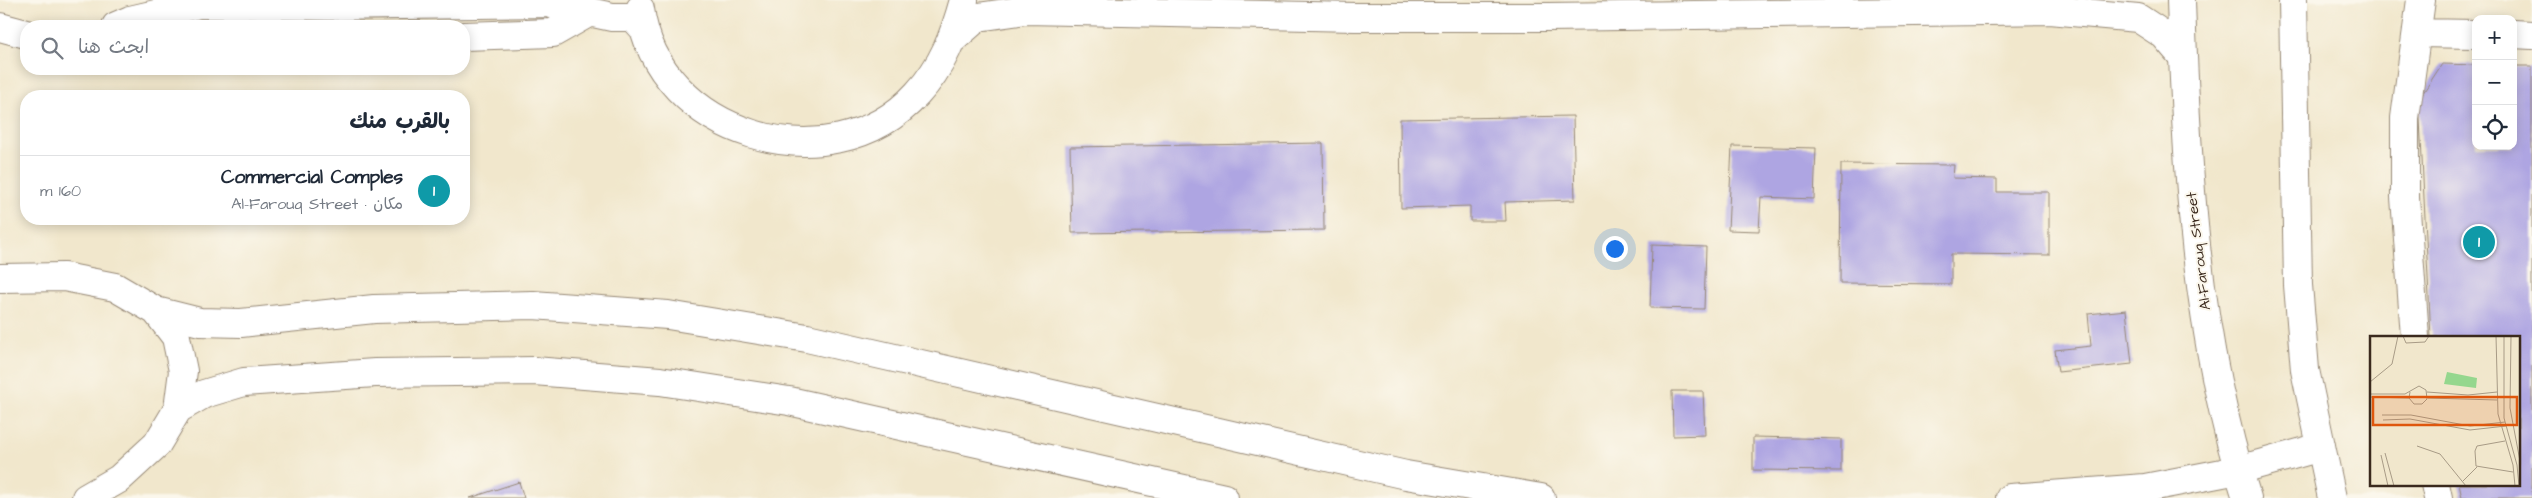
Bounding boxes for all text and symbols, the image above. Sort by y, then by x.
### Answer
map controls [2472,15,2517,150]
button: + [2472,15,2517,60]
search box [20,20,470,75]
icon: search [38,34,66,62]
text: ابحث هنا [78,34,149,61]
button: − [2472,60,2517,105]
button: locate [2472,105,2517,150]
text: بالقرب منك [349,107,450,136]
text: Commercial Comples [221,164,403,191]
text: 160 m [40,180,81,202]
text: 1 [433,180,435,202]
street label: Al-Farouq Street [2181,191,2216,311]
text: مكان · Al-Farouq Street [231,193,403,215]
pin: 1 [2463,223,2495,261]
your location [1602,236,1628,262]
inset map [2370,336,2520,486]

